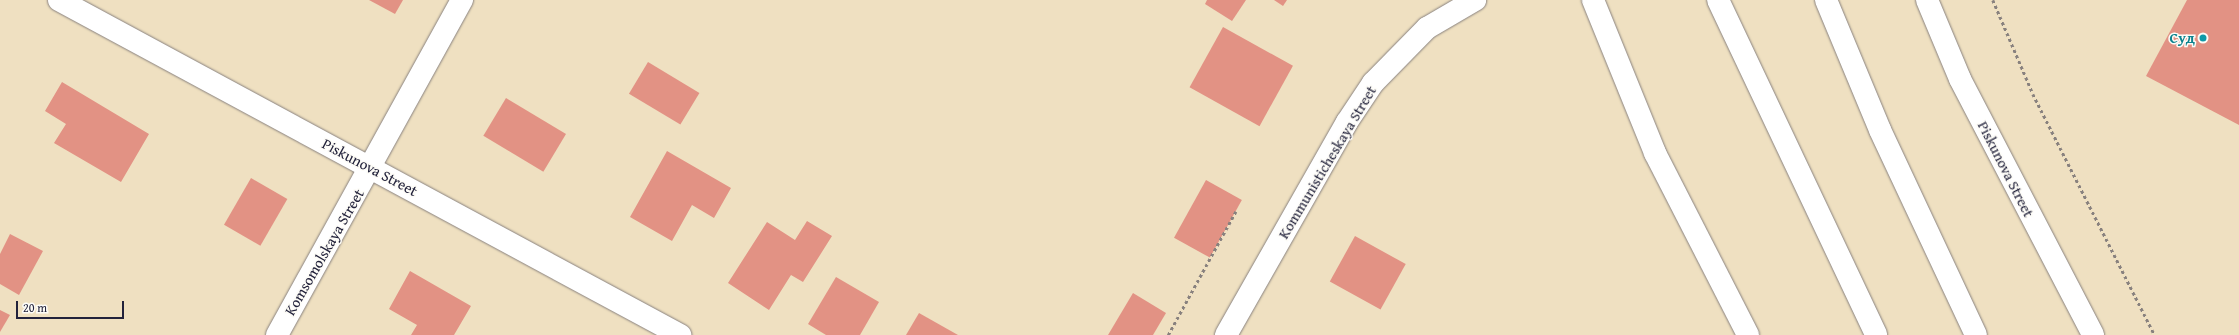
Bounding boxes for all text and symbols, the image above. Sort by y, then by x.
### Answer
place label: Суд [2169,29,2195,47]
marker: Суд [2198,33,2208,43]
street label: Kommunisticheskaya Street [1274,82,1380,242]
street label: Piskunova Street [1974,118,2038,220]
street label: Piskunova Street [319,134,421,200]
street label: Komsomolskaya Street [281,186,367,318]
scale bar [18,293,126,319]
text: 20 m [23,299,47,316]

